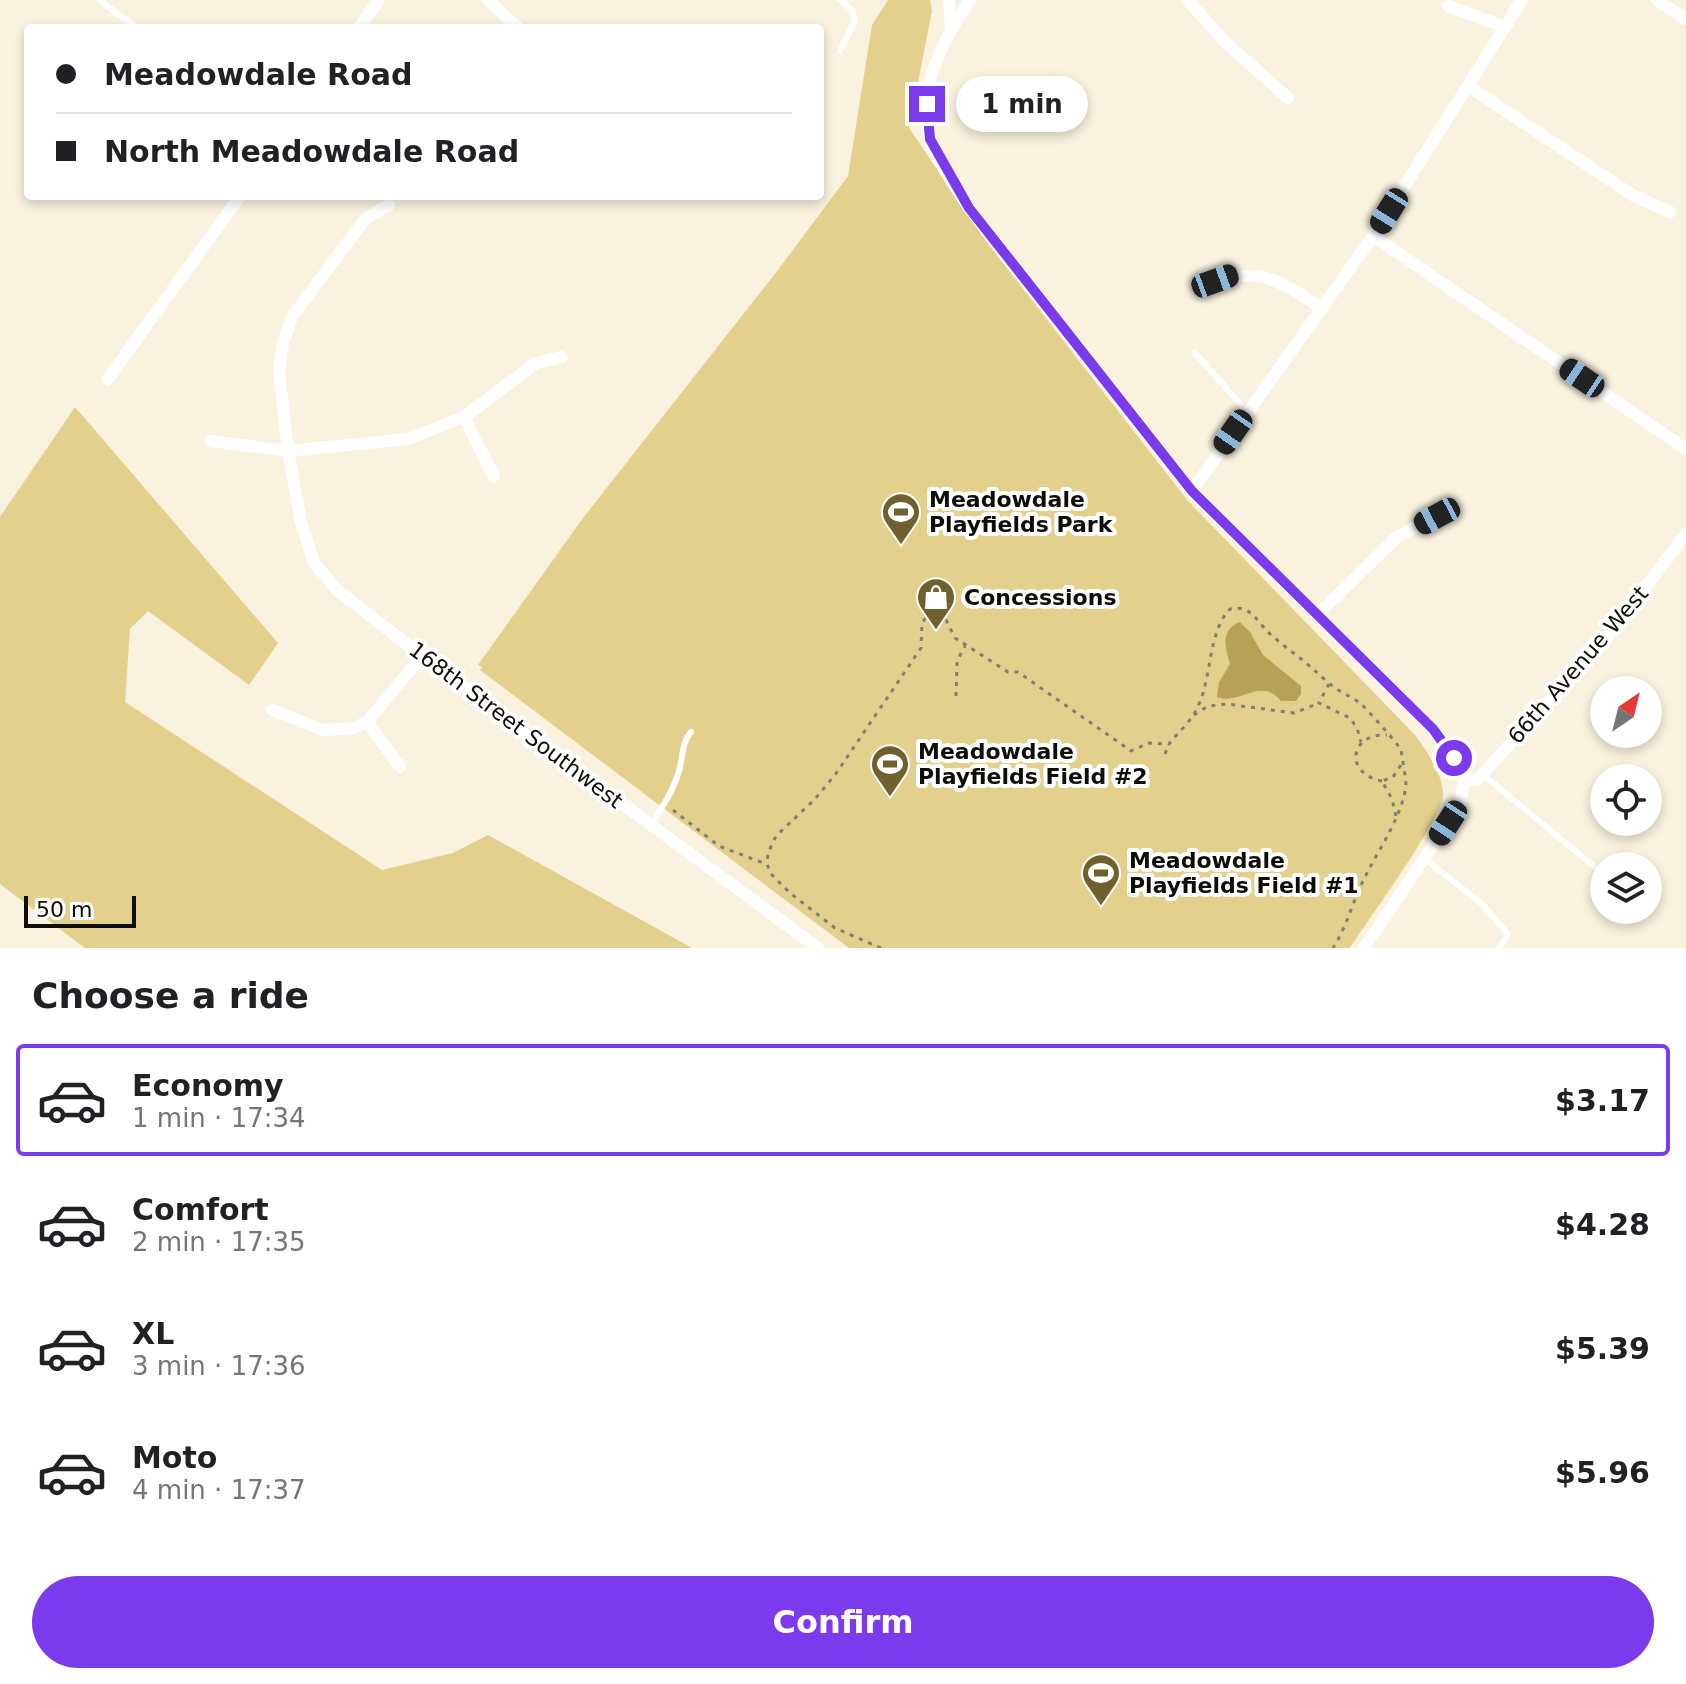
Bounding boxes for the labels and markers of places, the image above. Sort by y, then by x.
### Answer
place label: Meadowdale Playfields Park [929,487,1114,537]
sports icon: Meadowdale Playfields Park [880,491,922,546]
shop icon: Concessions [915,576,957,631]
place label: Concessions [964,585,1117,610]
place label: Meadowdale Playfields Field #2 [918,739,1148,789]
sports icon: Meadowdale Playfields Field #2 [869,743,911,798]
place label: Meadowdale Playfields Field #1 [1129,848,1359,898]
sports icon: Meadowdale Playfields Field #1 [1080,852,1122,907]

